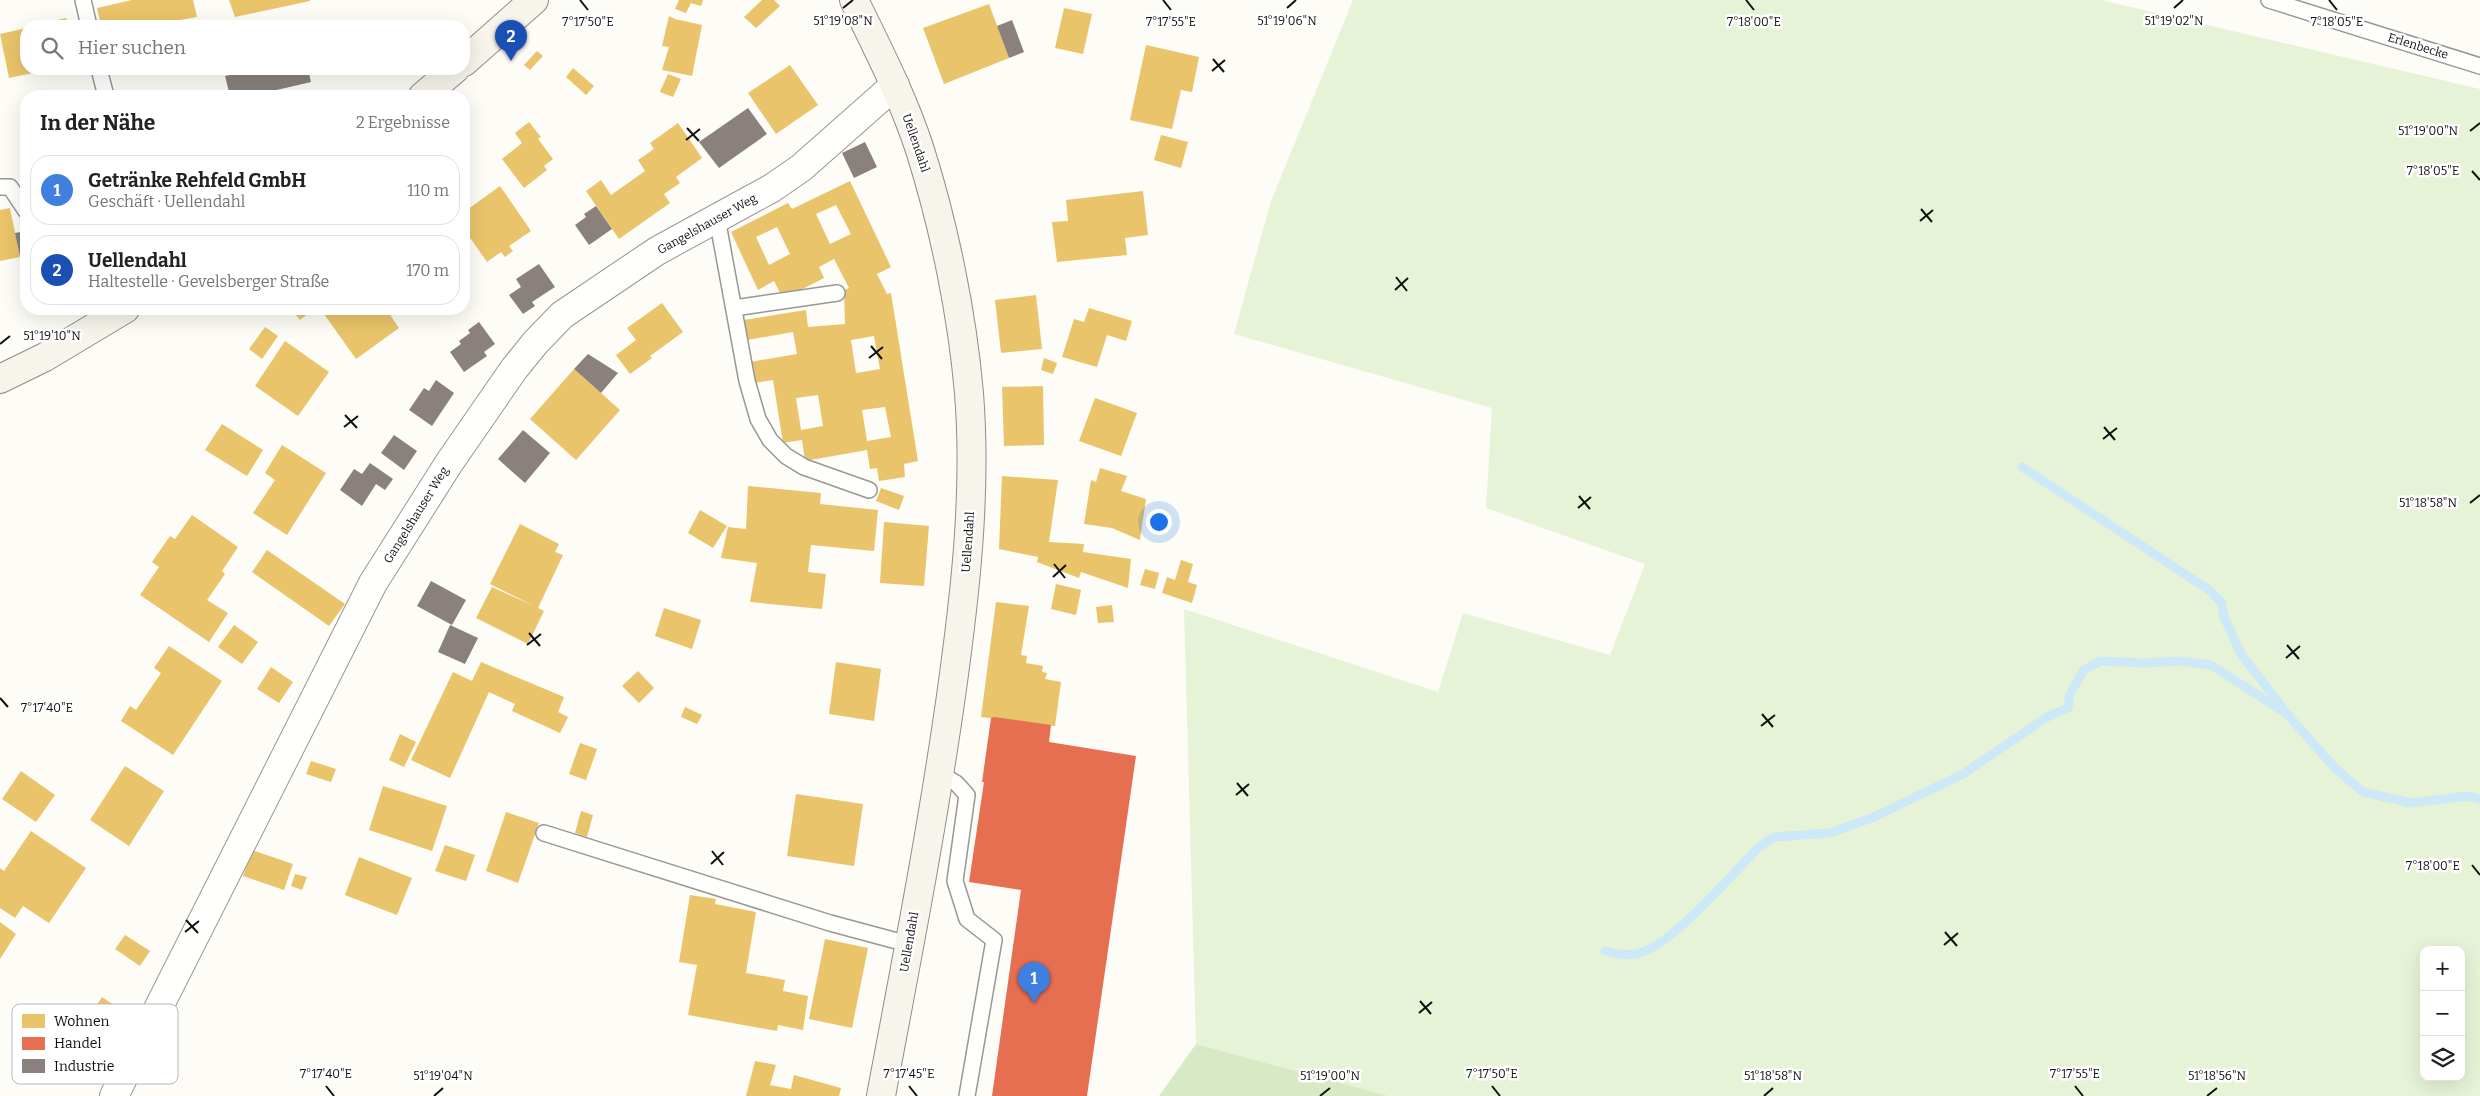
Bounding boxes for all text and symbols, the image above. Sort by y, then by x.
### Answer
text: 51°19'08"N [813,14,873,28]
text: 51°19'06"N [1257,14,1317,28]
text: 51°19'02"N [2145,14,2204,28]
text: 7°17'50"E [562,15,614,29]
text: 7°17'55"E [1146,15,1196,29]
text: 7°18'00"E [1727,15,1781,29]
text: 7°18'05"E [2311,15,2363,29]
search box [20,20,470,75]
pin: 2 [495,20,527,61]
street label: Erlenbecke [2386,30,2450,62]
icon: search [38,34,66,62]
text: Hier suchen [78,36,186,59]
text: In der Nähe [40,110,155,136]
street label: Uellendahl [899,112,933,175]
text: 2 Ergebnisse [356,113,450,132]
text: 51°19'00"N [2398,124,2459,138]
text: 7°18'05"E [2407,164,2459,178]
text: Getränke Rehfeld GmbH [88,169,306,192]
text: 1 [54,181,60,200]
text: 110 m [407,181,449,200]
street label: Gangelshauser Weg [655,191,759,257]
text: Geschäft · Uellendahl [88,192,245,211]
text: Uellendahl [88,249,187,272]
text: 2 [52,261,62,280]
text: 170 m [406,261,449,280]
text: Haltestelle · Gevelsberger Straße [88,272,329,291]
text: 51°19'10"N [23,329,81,343]
street label: Gangelshauser Weg [381,464,452,566]
text: 51°18'58"N [2399,496,2457,510]
your location [1146,509,1172,535]
street label: Uellendahl [959,511,977,573]
text: 7°17'40"E [21,701,73,715]
text: 7°18'00"E [2406,859,2460,873]
street label: Uellendahl [897,910,921,973]
map controls [2420,946,2465,1081]
button: + [2420,946,2465,991]
pin: 1 [1018,962,1050,1003]
button: − [2420,991,2465,1036]
legend [12,1004,178,1084]
text: Wohnen [54,1013,110,1030]
text: Handel [54,1035,101,1052]
button: layers [2420,1036,2465,1081]
text: Industrie [54,1058,114,1075]
text: 7°17'40"E [300,1067,352,1081]
text: 7°17'45"E [884,1067,934,1081]
text: 7°17'50"E [1466,1067,1518,1081]
text: 7°17'55"E [2050,1067,2100,1081]
text: 51°19'04"N [413,1069,473,1083]
text: 51°19'00"N [1300,1069,1361,1083]
text: 51°18'58"N [1744,1069,1802,1083]
text: 51°18'56"N [2188,1069,2247,1083]

